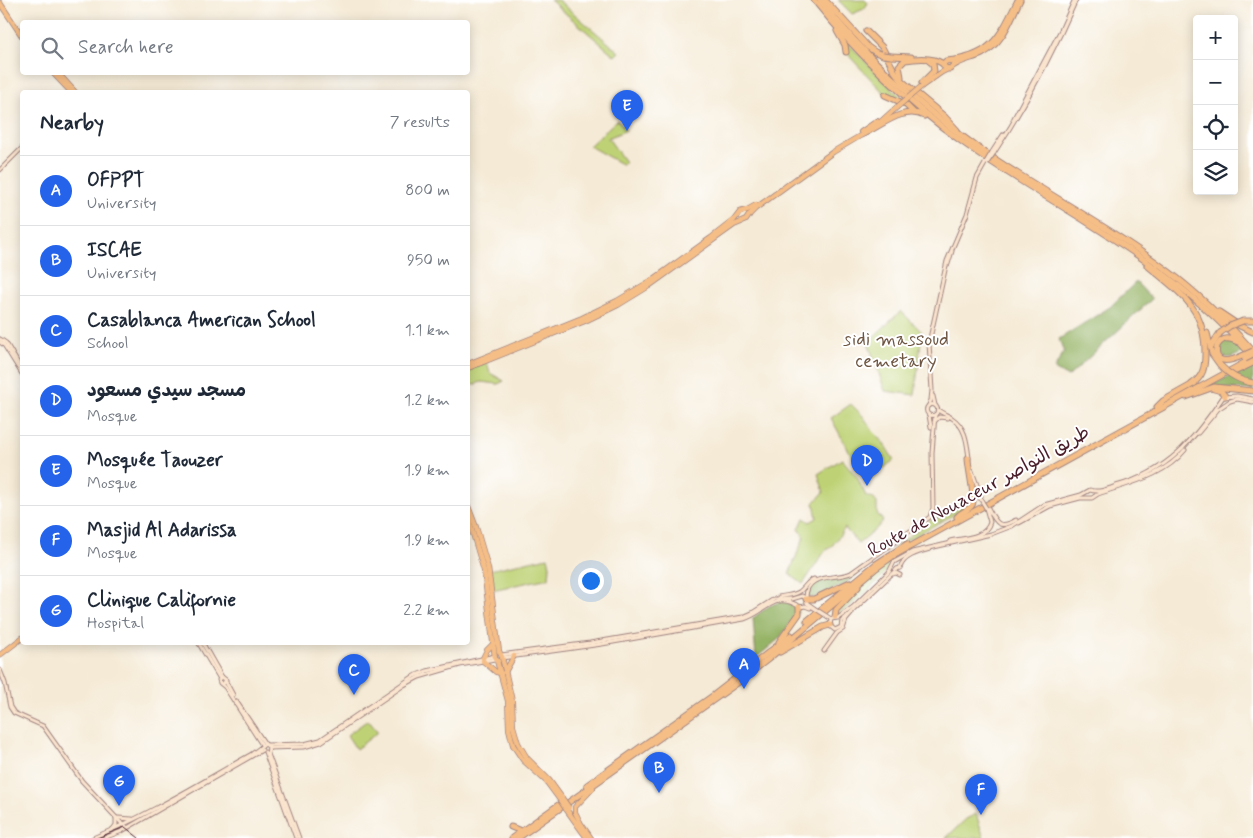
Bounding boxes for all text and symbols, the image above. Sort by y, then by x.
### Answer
map controls [1193,15,1238,195]
button: + [1193,15,1238,60]
search box [20,20,470,75]
icon: search [38,34,66,62]
text: Search here [78,35,174,60]
button: − [1193,60,1238,105]
pin: E [611,90,643,131]
button: locate [1193,105,1238,150]
text: Nearby [40,109,104,137]
text: 7 results [390,112,450,133]
button: layers [1193,150,1238,195]
text: OFPPT [87,168,144,193]
text: A [51,180,61,201]
text: 800 m [405,180,450,201]
text: University [87,193,157,214]
text: ISCAE [87,238,142,263]
text: B [51,250,61,271]
text: 950 m [407,250,450,271]
text: University [87,263,157,284]
text: Casablanca American School [87,308,316,333]
text: C [50,320,62,341]
text: 1.1 km [405,320,450,341]
park label: sidi massoud cemetary [843,327,949,374]
text: School [87,333,128,354]
text: مسجد سيدي مسعود [87,378,246,403]
text: D [50,390,62,411]
text: 1.2 km [404,390,450,411]
text: Mosque [87,406,137,427]
street label: Route de Nouaceur طريق النواصر [863,420,1094,563]
pin: D [851,445,883,486]
text: Mosquée Taouzer [87,448,223,473]
text: E [51,460,61,481]
text: 1.9 km [404,460,450,481]
text: Mosque [87,473,137,494]
text: Masjid Al Adarissa [87,518,237,543]
text: F [52,530,60,551]
text: 1.9 km [404,530,450,551]
text: Mosque [87,543,137,564]
your location [578,568,604,594]
text: Clinique Californie [87,588,236,613]
text: G [51,600,61,621]
text: 2.2 km [403,600,450,621]
text: Hospital [87,613,144,634]
pin: A [728,648,760,689]
pin: C [338,654,370,695]
pin: B [643,752,675,793]
pin: G [103,765,135,806]
pin: F [965,774,997,815]

